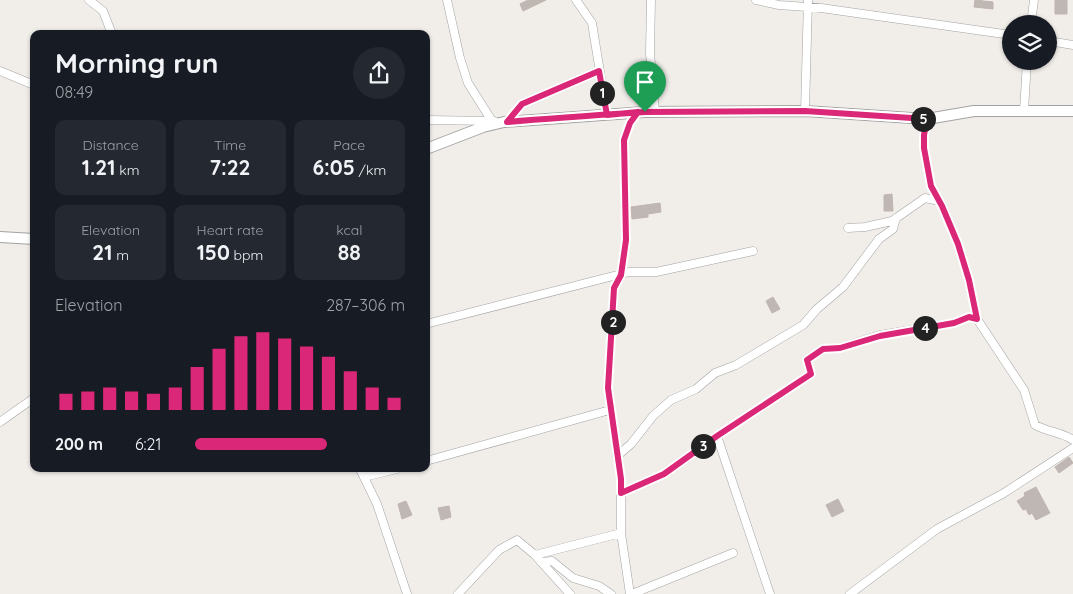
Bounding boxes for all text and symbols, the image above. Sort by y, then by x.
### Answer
map controls [1002,15,1057,70]
button: layers [1002,15,1057,70]
text: Morning run [55,45,219,80]
button: share [353,47,405,99]
pin [624,61,666,112]
icon: arrive [631,68,659,96]
pin: 1 [590,80,614,106]
text: 08:49 [55,82,93,102]
text: 1 [600,84,605,102]
pin: 5 [910,106,936,132]
text: 5 [919,110,928,128]
text: Distance [83,136,139,154]
text: Time [214,136,246,154]
text: Pace [333,136,365,154]
text: 1.21 [82,154,115,180]
text: 7:22 [209,154,251,180]
text: 6:05 [312,154,355,180]
text: km [115,161,139,179]
text: /km [355,161,386,179]
text: Elevation [81,221,140,239]
text: Heart rate [197,221,263,239]
text: kcal [336,221,362,239]
text: 21 [92,239,112,265]
text: 150 [197,239,230,265]
text: 88 [338,239,361,265]
text: m [112,246,129,264]
text: bpm [230,246,263,264]
text: Elevation [55,295,122,315]
text: 287–306 m [326,295,405,315]
pin: 2 [600,310,626,334]
text: 2 [610,313,617,331]
pin: 4 [912,316,938,340]
text: 4 [921,319,930,337]
text: 200 m [55,434,103,454]
text: 6:21 [135,434,161,454]
pin: 3 [690,434,716,458]
text: 3 [700,437,707,455]

